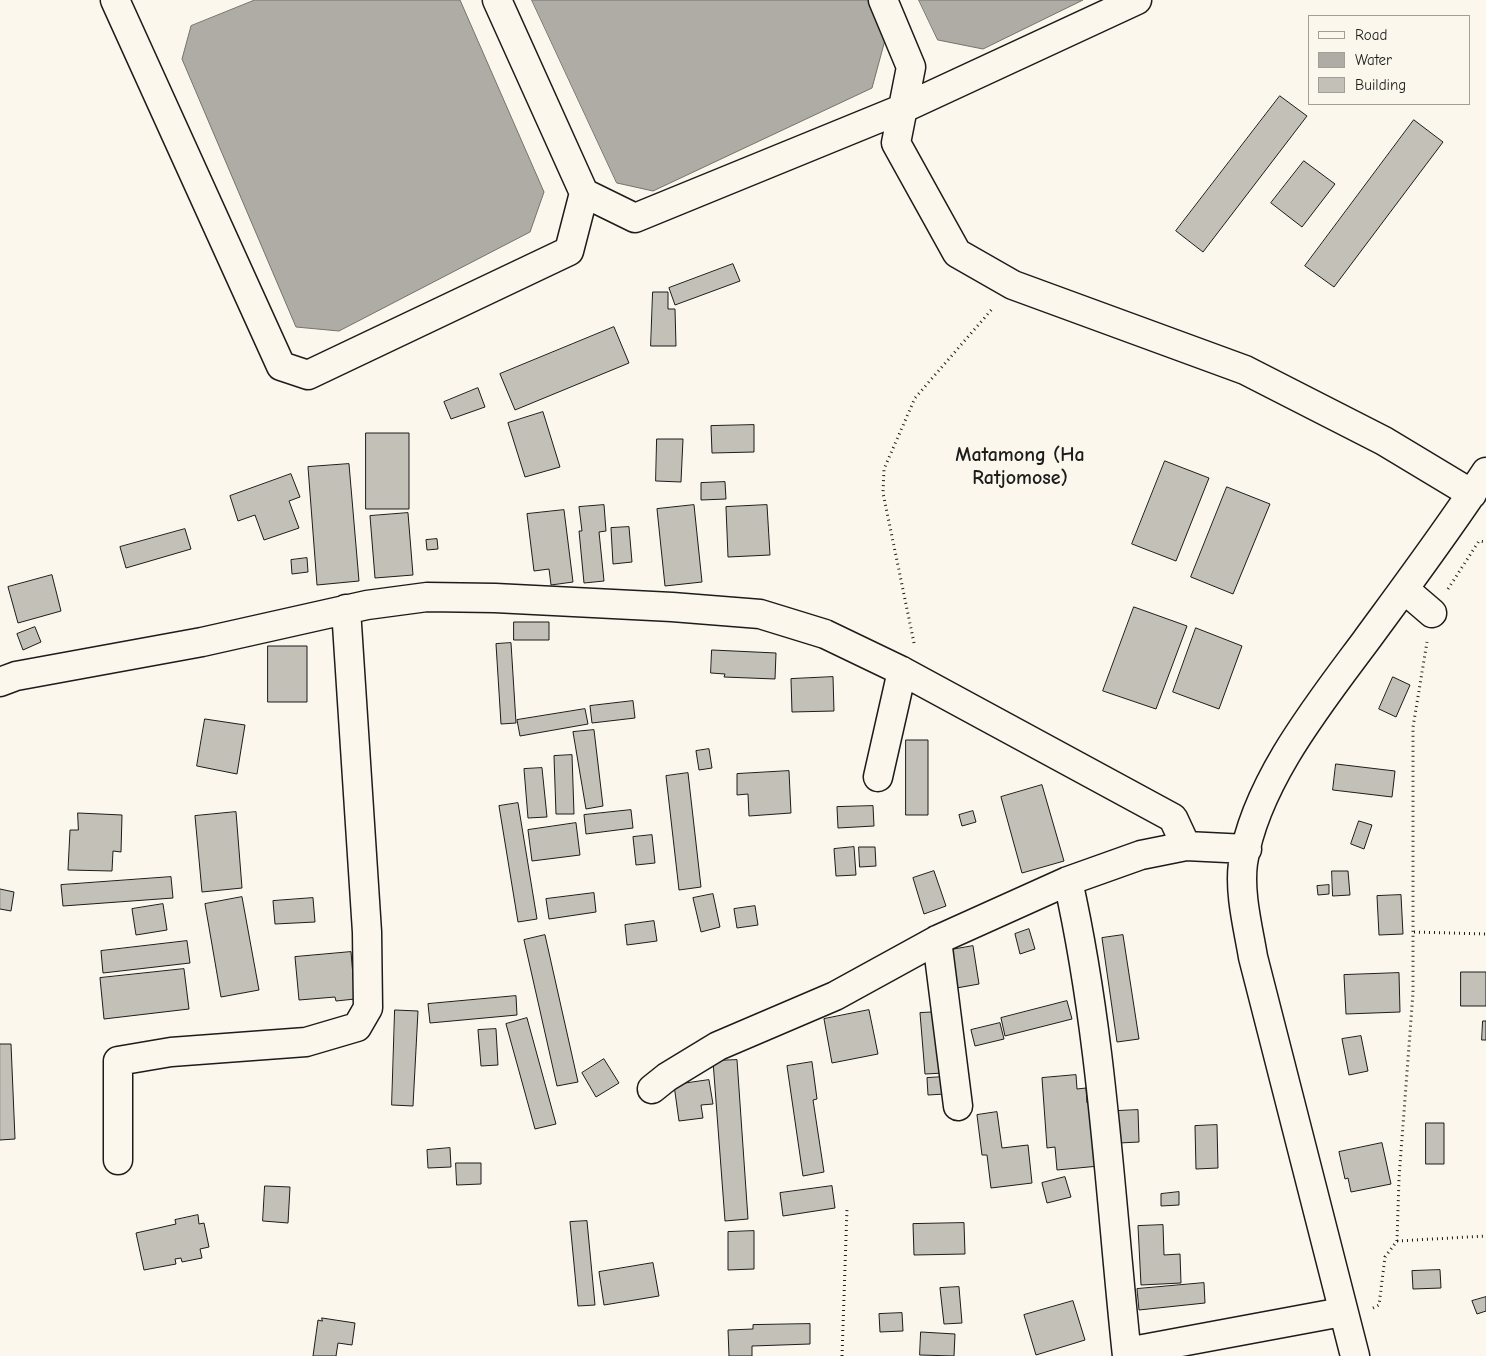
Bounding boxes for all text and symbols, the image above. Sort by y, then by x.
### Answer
legend [1308,15,1471,105]
text: Road [1355,26,1387,44]
text: Water [1355,51,1392,69]
text: Building [1355,76,1406,94]
district label: Matamong (Ha Ratjomose) [955,443,1085,490]

